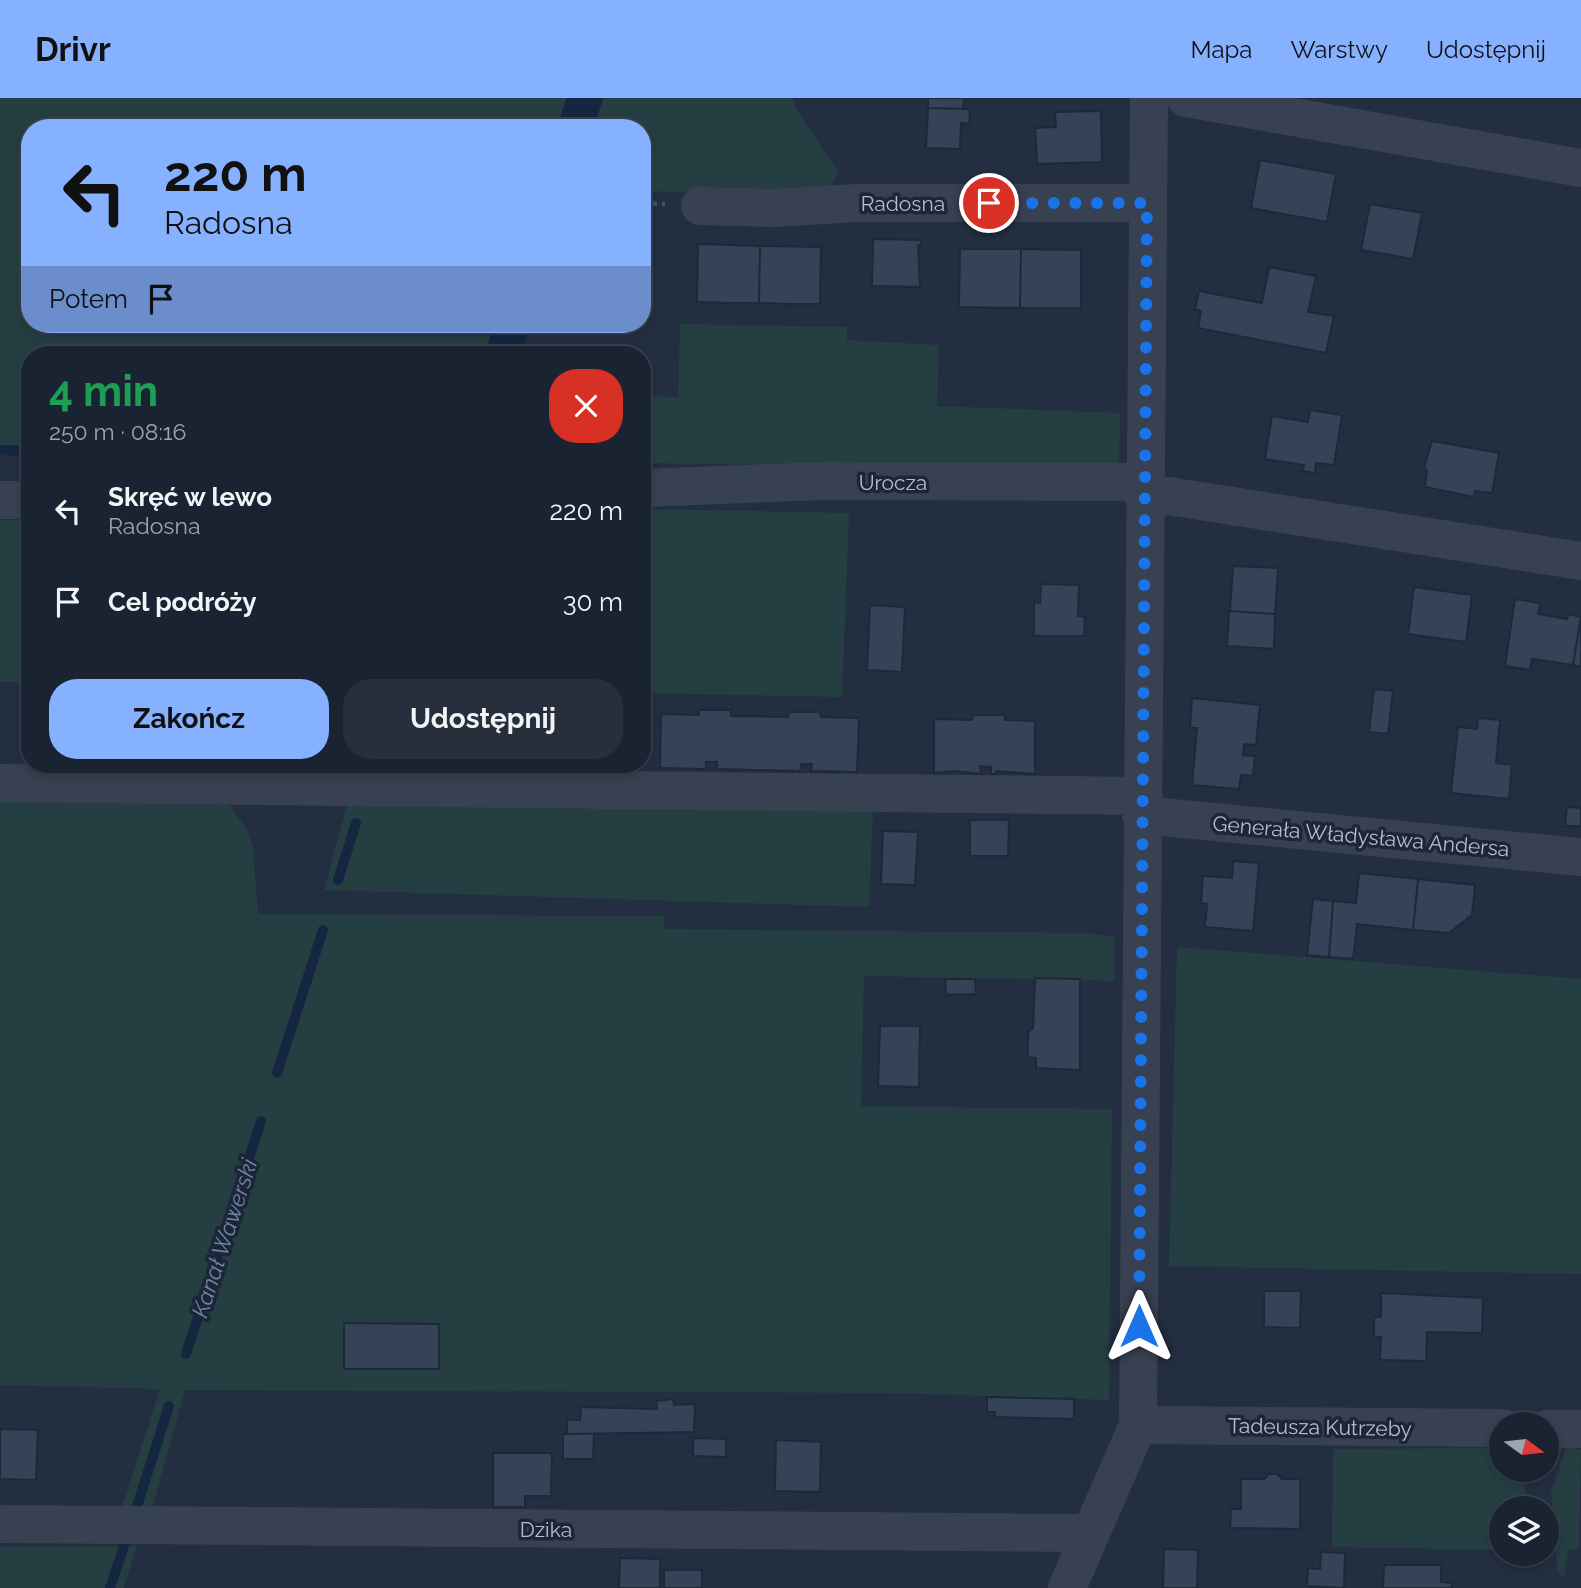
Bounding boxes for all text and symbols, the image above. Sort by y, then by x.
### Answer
text: Drivr [35,30,111,69]
text: Mapa [1191,35,1252,64]
text: Warstwy [1290,35,1388,64]
text: Udostępnij [1426,35,1546,64]
text: 220 m [164,145,307,202]
icon: left [49,147,140,238]
pin [959,173,1019,233]
icon: arrive [970,184,1008,222]
street label: Radosna [861,191,945,216]
text: Radosna [164,204,293,241]
icon: arrive [142,280,180,318]
text: Potem [49,284,128,314]
text: 4 min [49,367,158,416]
button: close [549,369,623,443]
text: 250 m · 08:16 [49,418,186,445]
street label: Urocza [859,470,927,495]
text: Skręć w lewo [108,482,272,512]
icon: left [49,492,87,530]
text: 220 m [549,496,623,526]
text: Radosna [108,512,200,539]
icon: arrive [49,583,87,621]
text: Cel podróży [108,587,257,617]
text: 30 m [563,587,623,617]
button: Zakończ [49,679,329,759]
button: Udostępnij [343,679,623,759]
street label: Generała Władysława Andersa [1212,811,1510,861]
water label: Kanał Wawerski [186,1154,263,1321]
position arrow [1102,1289,1176,1363]
north arrow [1489,1412,1559,1482]
map controls [1489,1412,1559,1566]
street label: Tadeusza Kutrzeby [1228,1413,1412,1441]
button: layers [1489,1496,1559,1566]
street label: Dzika [520,1517,572,1542]

